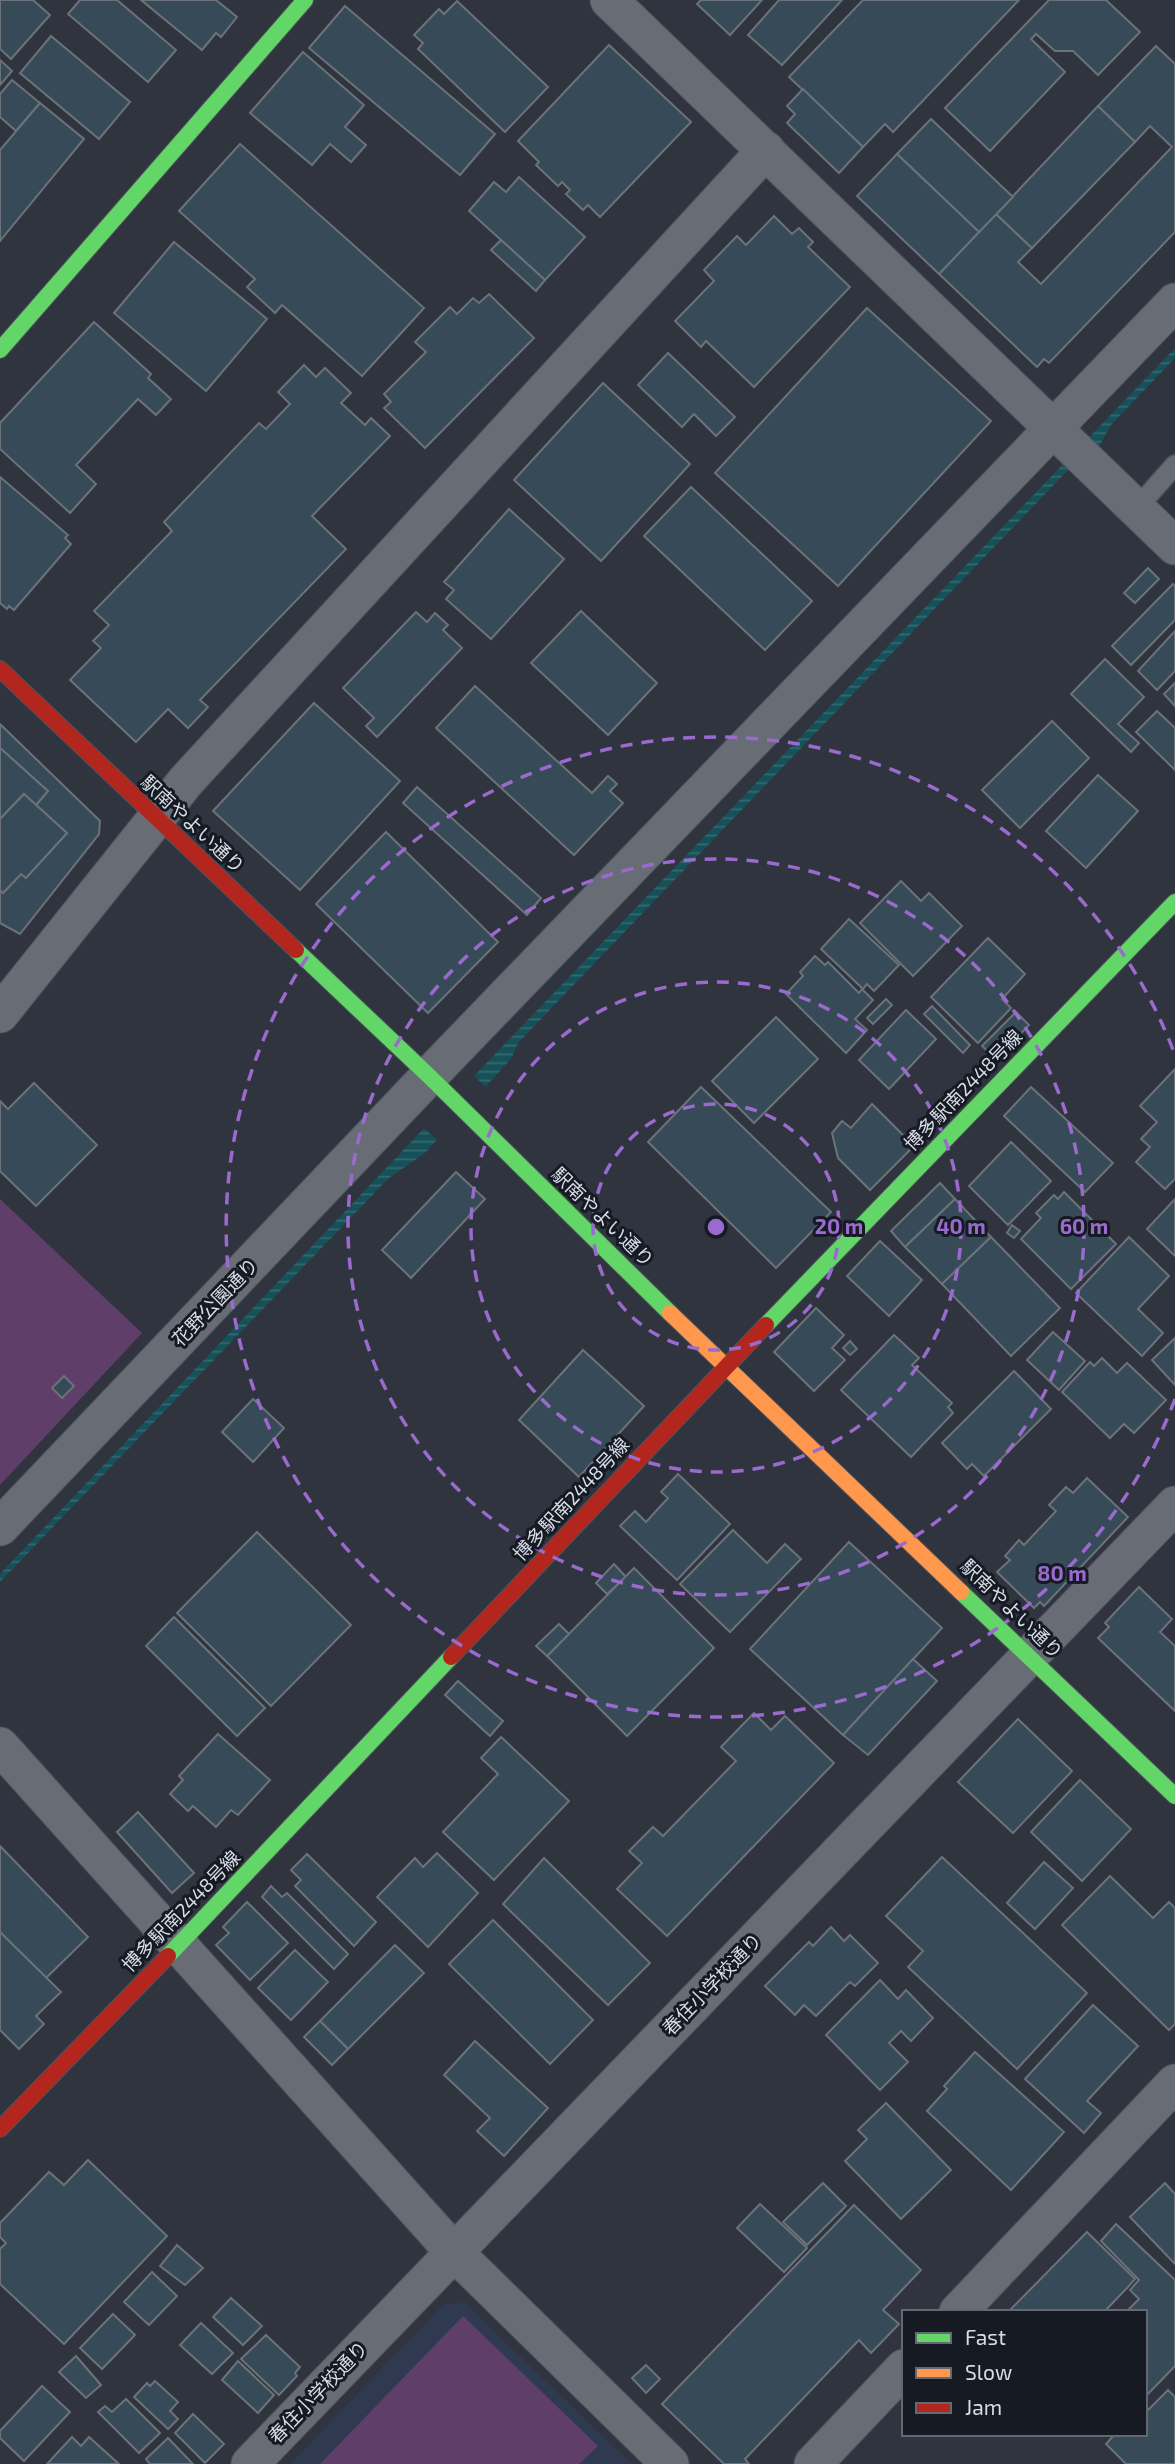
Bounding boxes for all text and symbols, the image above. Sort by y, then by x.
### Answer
street label: 駅南やよい通り [137,770,250,877]
street label: 博多駅南2448号線 [899,1024,1026,1155]
street label: 駅南やよい通り [548,1162,659,1271]
text: 20 m [815,1213,863,1238]
text: 40 m [936,1213,986,1238]
text: 60 m [1060,1213,1108,1238]
centre of rings [704,1215,728,1239]
street label: 花野公園通り [167,1253,263,1351]
street label: 博多駅南2448号線 [508,1432,633,1565]
street label: 駅南やよい通り [957,1554,1068,1663]
text: 80 m [1037,1560,1087,1585]
street label: 博多駅南2448号線 [117,1845,244,1976]
street label: 春住小学校通り [657,1928,766,2039]
legend [902,2310,1147,2436]
text: Fast [965,2324,1006,2349]
street label: 春住小学校通り [263,2336,372,2447]
text: Slow [965,2359,1012,2384]
text: Jam [965,2394,1002,2419]

